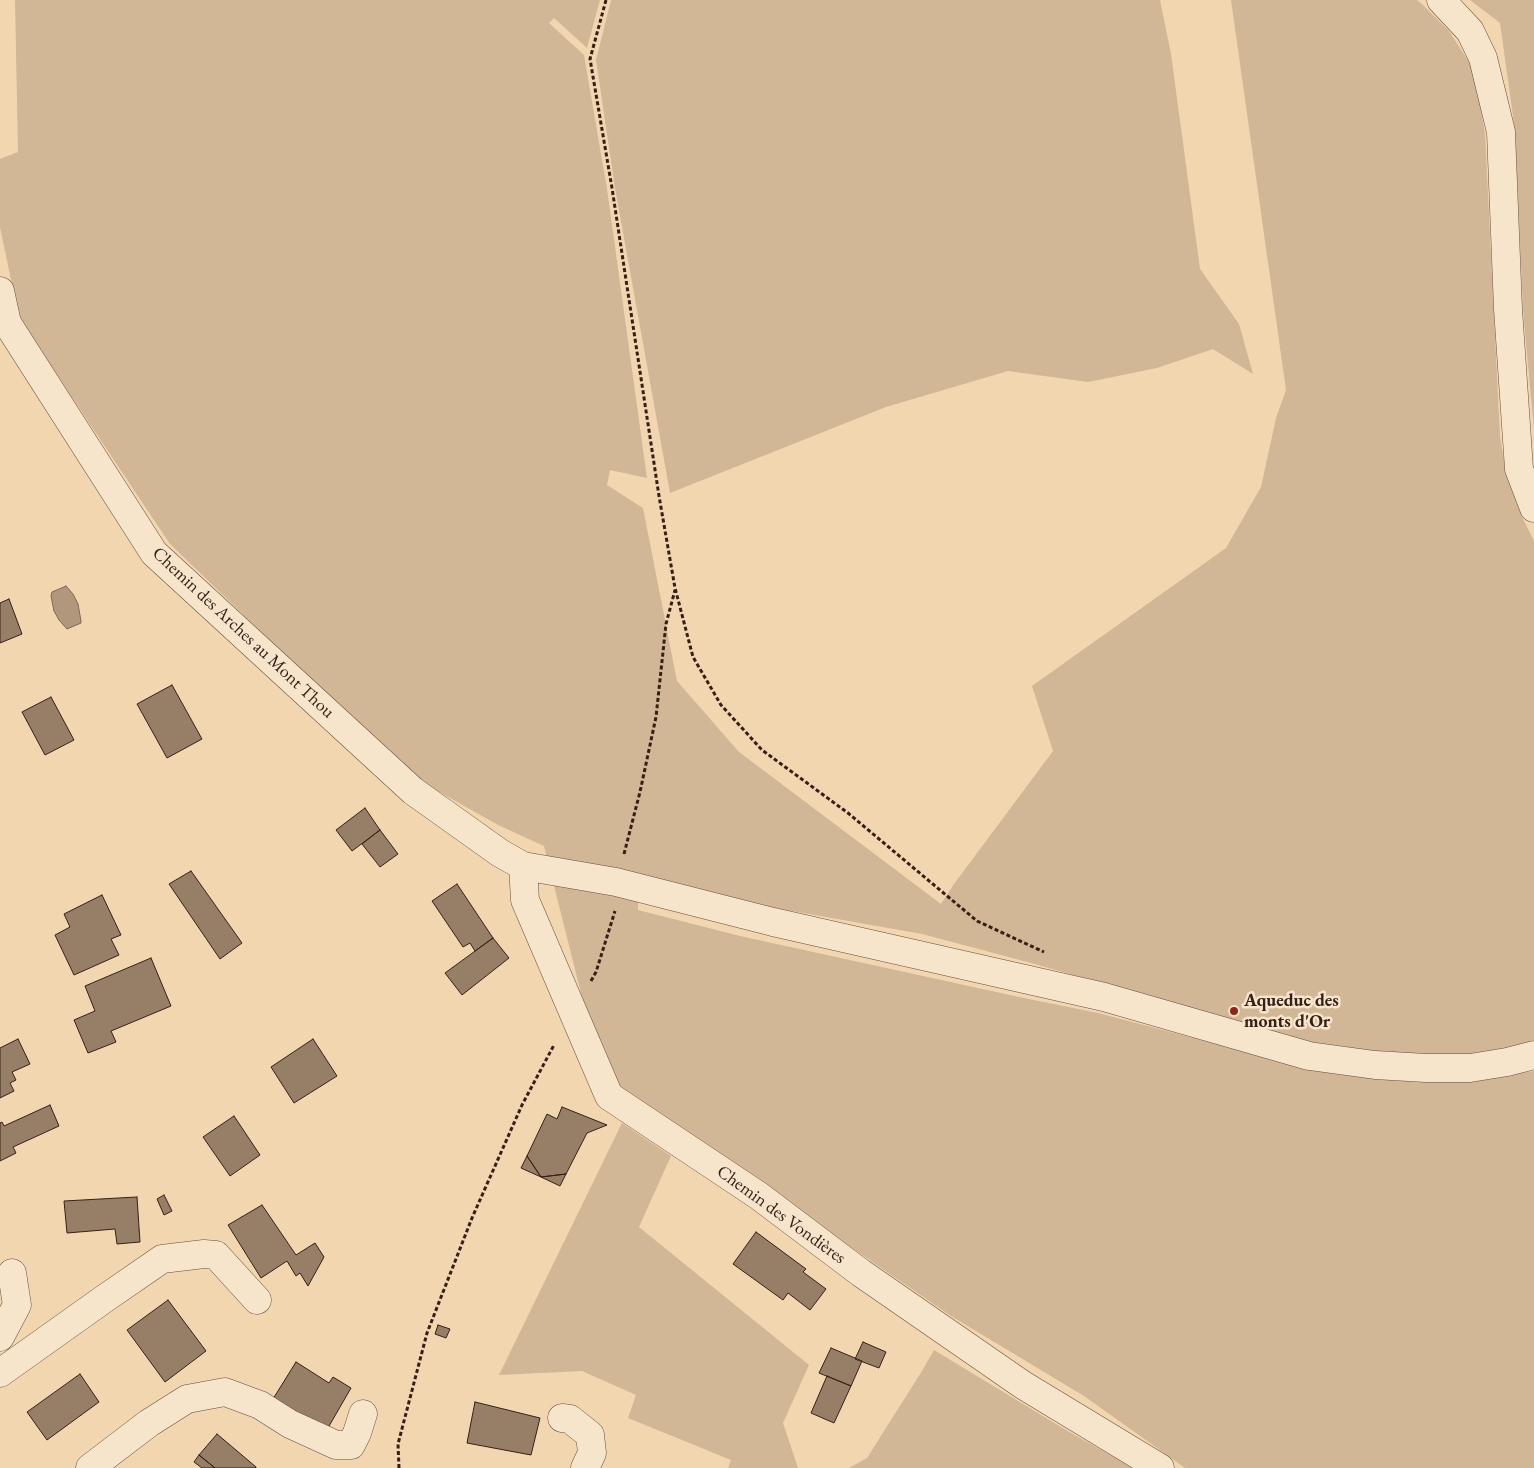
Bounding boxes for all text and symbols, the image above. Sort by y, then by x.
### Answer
street label: Chemin des Arches au Mont Thou [147,543,339,723]
place label: Aqueduc des monts d'Or [1244,990,1339,1032]
marker: Aqueduc des monts d'Or [1228,1005,1240,1017]
street label: Chemin des Vondières [712,1161,850,1269]

